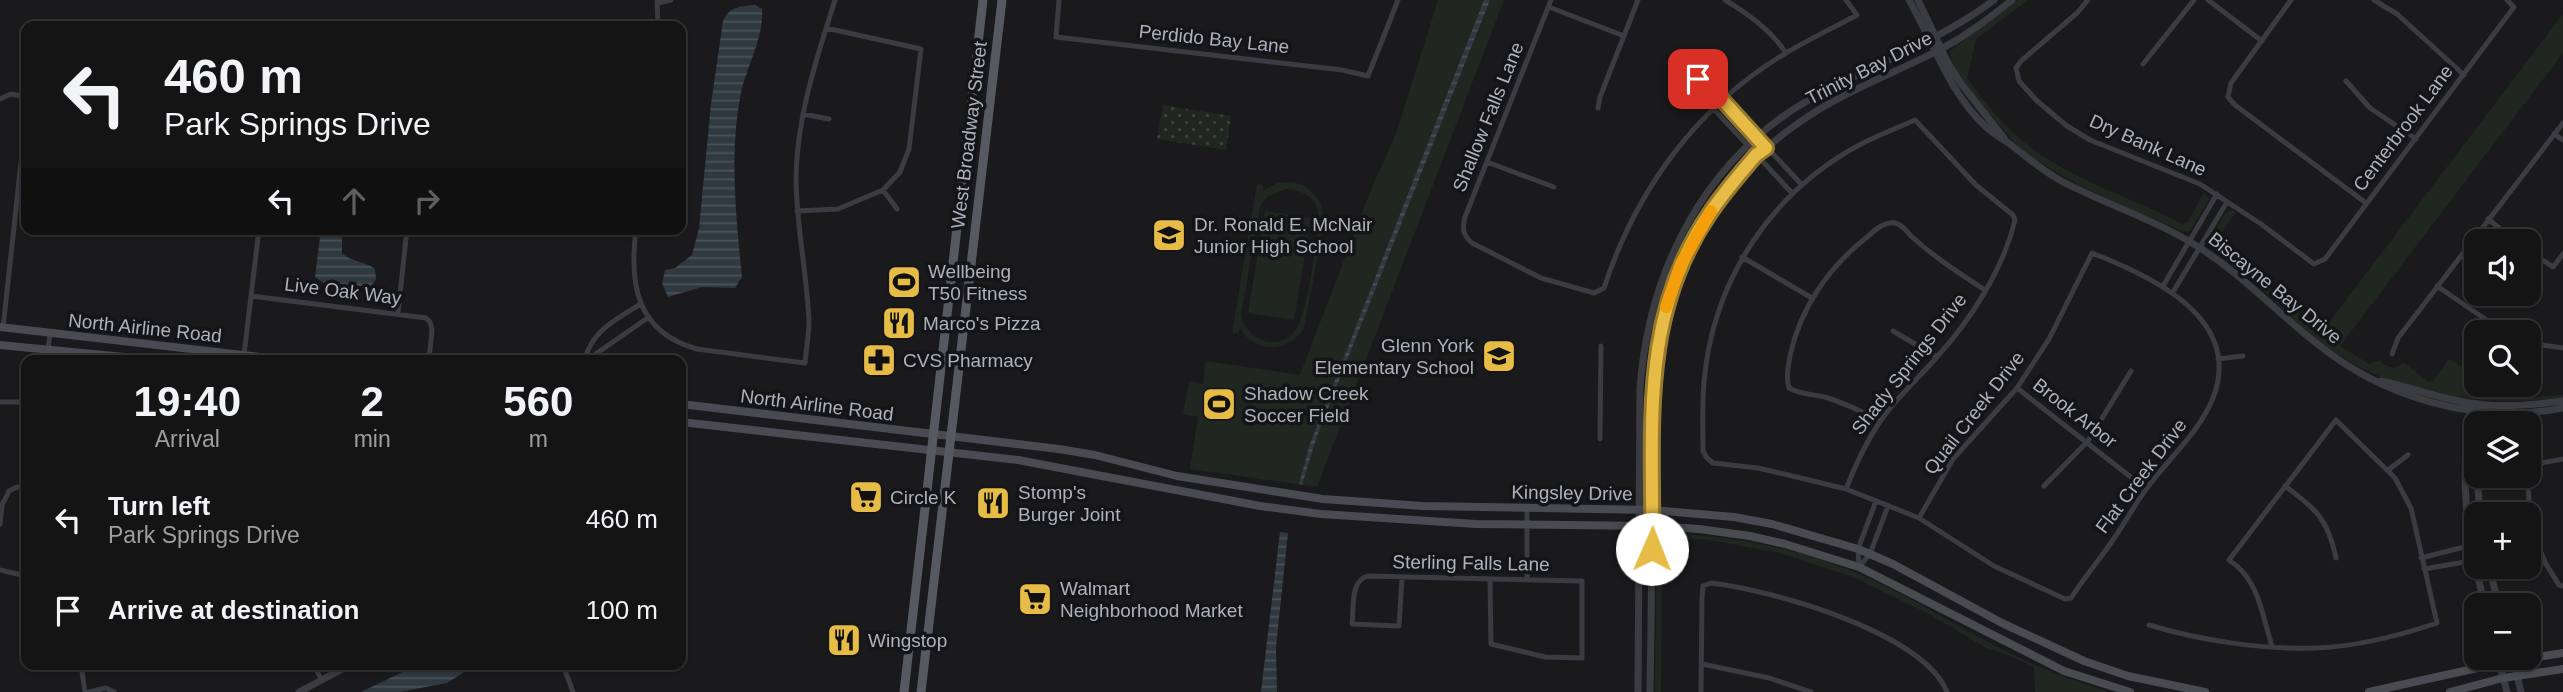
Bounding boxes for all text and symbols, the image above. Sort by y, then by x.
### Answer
street label: Perdido Bay Lane [1138,21,1290,57]
street label: Trinity Bay Drive [1802,27,1936,109]
street label: West Broadway Street [947,39,991,230]
street label: Shallow Falls Lane [1448,39,1528,195]
icon: left [49,49,140,140]
text: 460 m [164,49,303,103]
pin [1668,49,1728,109]
icon: arrive [1679,60,1717,98]
street label: Centerbrook Lane [2349,61,2457,195]
text: Park Springs Drive [164,106,431,142]
street label: Dry Bank Lane [2086,110,2210,180]
icon: left [262,182,300,220]
icon: ahead [335,182,373,220]
icon: right [408,182,446,220]
place label: Dr. Ronald E. McNair Junior High School [1194,214,1373,257]
school or university icon: Dr. Ronald E. McNair Junior High School [1150,216,1188,254]
street label: Biscayne Bay Drive [2204,228,2346,348]
map controls [2464,229,2541,670]
button: sound [2464,229,2541,306]
place label: Wellbeing T50 Fitness [928,261,1027,304]
sports icon: Wellbeing T50 Fitness [885,263,923,301]
street label: Live Oak Way [283,273,403,309]
street label: Shady Springs Drive [1847,289,1971,439]
restaurant icon: Marco's Pizza [880,304,918,342]
street label: North Airline Road [67,309,223,347]
place label: Marco's Pizza [923,313,1041,334]
button: search [2464,320,2541,397]
place label: Glenn York Elementary School [1315,335,1474,378]
school or university icon: Glenn York Elementary School [1480,337,1518,375]
pharmacy icon: CVS Pharmacy [860,341,898,379]
street label: Quail Creek Drive [1920,347,2028,479]
place label: CVS Pharmacy [903,350,1033,371]
street label: Brook Arbor [2029,374,2122,453]
text: 19:40 [134,378,241,425]
text: 2 [360,378,384,425]
text: 560 [503,378,573,425]
place label: Shadow Creek Soccer Field [1244,383,1369,426]
street label: North Airline Road [739,385,895,425]
sports icon: Shadow Creek Soccer Field [1200,385,1238,423]
button: layers [2464,411,2541,488]
street label: Flat Creek Drive [2091,415,2191,537]
text: Arrival [155,426,220,452]
text: min [354,426,391,452]
text: m [529,426,548,452]
supermarket icon: Circle K [847,478,885,516]
street label: Kingsley Drive [1511,481,1633,505]
place label: Stomp's Burger Joint [1018,482,1121,525]
restaurant icon: Stomp's Burger Joint [974,484,1012,522]
place label: Circle K [890,487,957,508]
text: Turn left [108,491,210,521]
icon: left [49,501,87,539]
button: + [2464,502,2541,579]
text: 460 m [586,504,658,534]
position arrow [1615,512,1689,586]
text: Park Springs Drive [108,522,300,548]
street label: Sterling Falls Lane [1392,551,1550,575]
place label: Walmart Neighborhood Market [1060,578,1243,621]
supermarket icon: Walmart Neighborhood Market [1016,580,1054,618]
icon: arrive [49,592,87,630]
button: − [2464,593,2541,670]
text: Arrive at destination [108,595,359,625]
text: 100 m [586,595,658,625]
restaurant icon: Wingstop [825,621,863,659]
place label: Wingstop [868,630,947,651]

